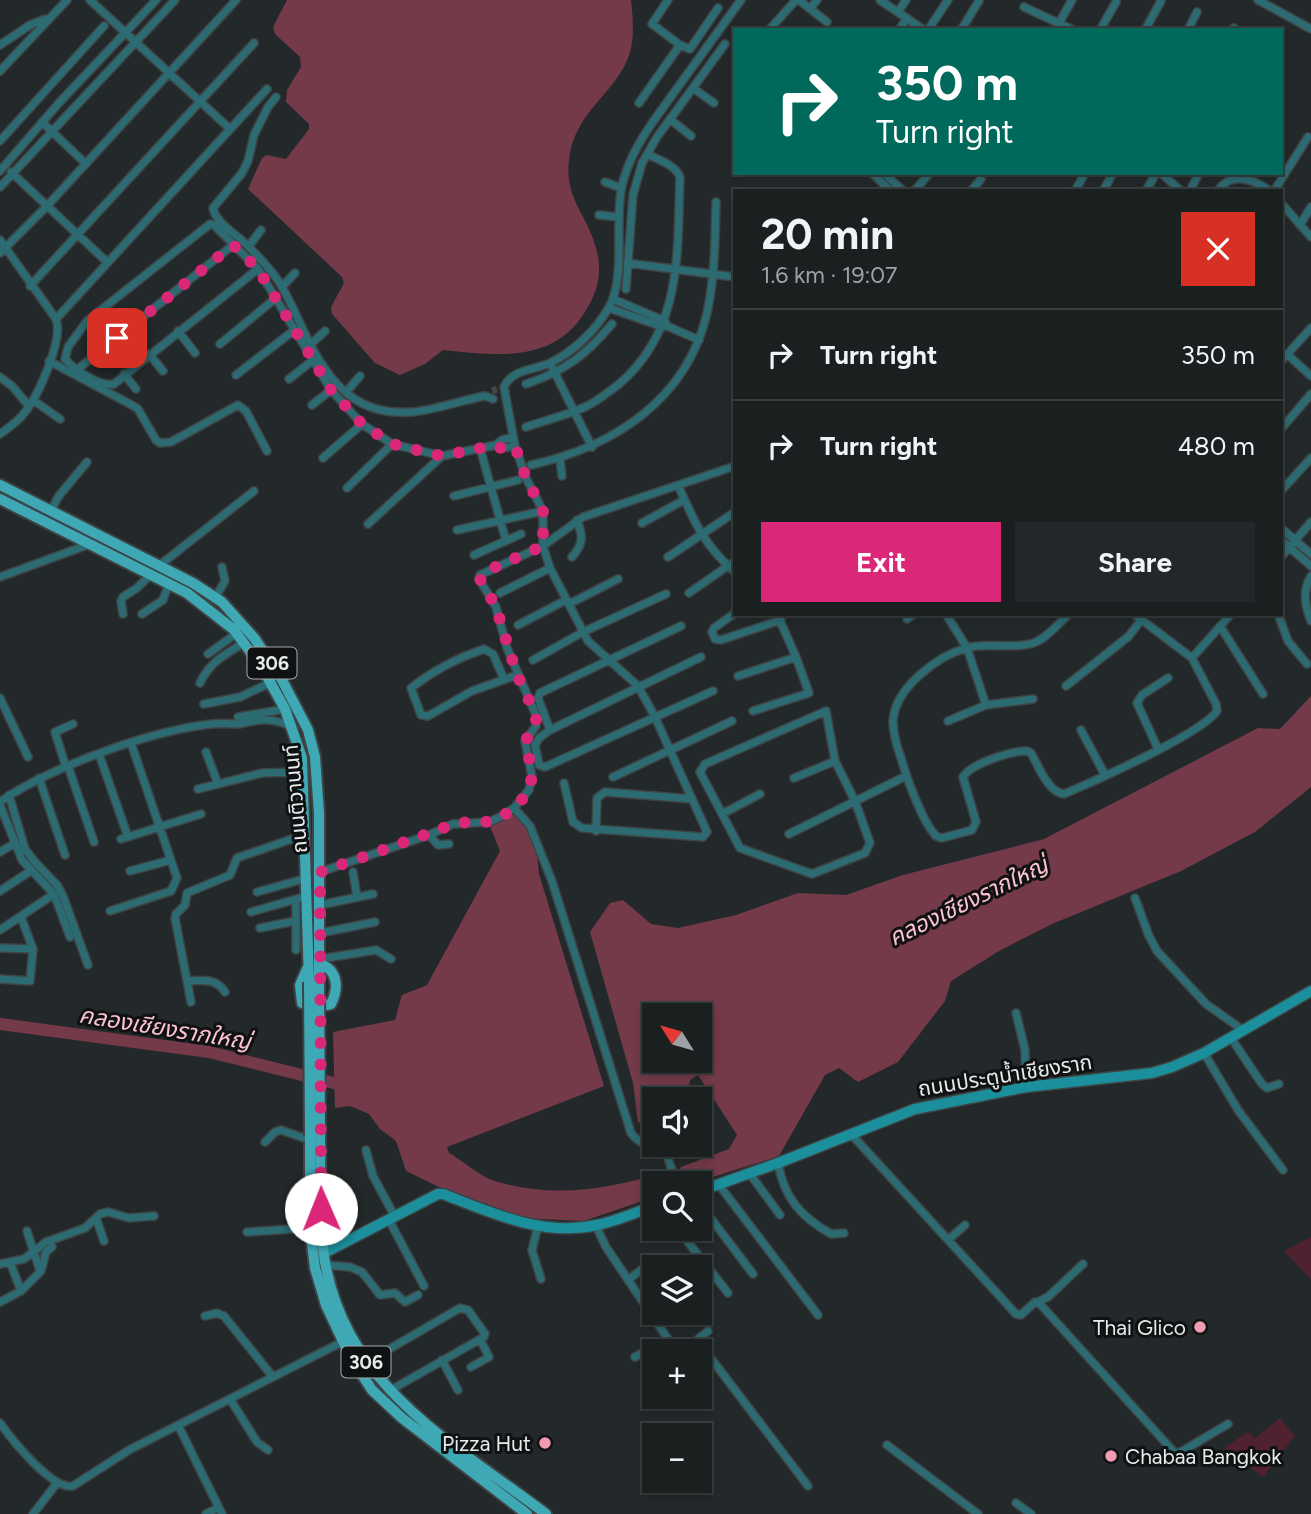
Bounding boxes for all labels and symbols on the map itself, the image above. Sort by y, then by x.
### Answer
pin [87,308,147,368]
road number: 306 [247,648,296,678]
street label: ถนนติวานนท์ [278,744,312,854]
water label: คลองเชียงรากใหญ่ [884,849,1055,952]
water label: คลองเชียงรากใหญ่ [77,1001,256,1056]
north arrow [642,1003,712,1073]
street label: ถนนประตูน้ำเชียงราก [916,1047,1094,1102]
position arrow [284,1172,358,1246]
place label: Thai Glico [1093,1315,1186,1340]
marker: Thai Glico [1192,1319,1208,1335]
road number: 306 [342,1346,390,1378]
place label: Pizza Hut [442,1431,531,1456]
marker: Pizza Hut [537,1435,553,1451]
place label: Chabaa Bangkok [1125,1444,1282,1469]
marker: Chabaa Bangkok [1103,1448,1119,1464]

